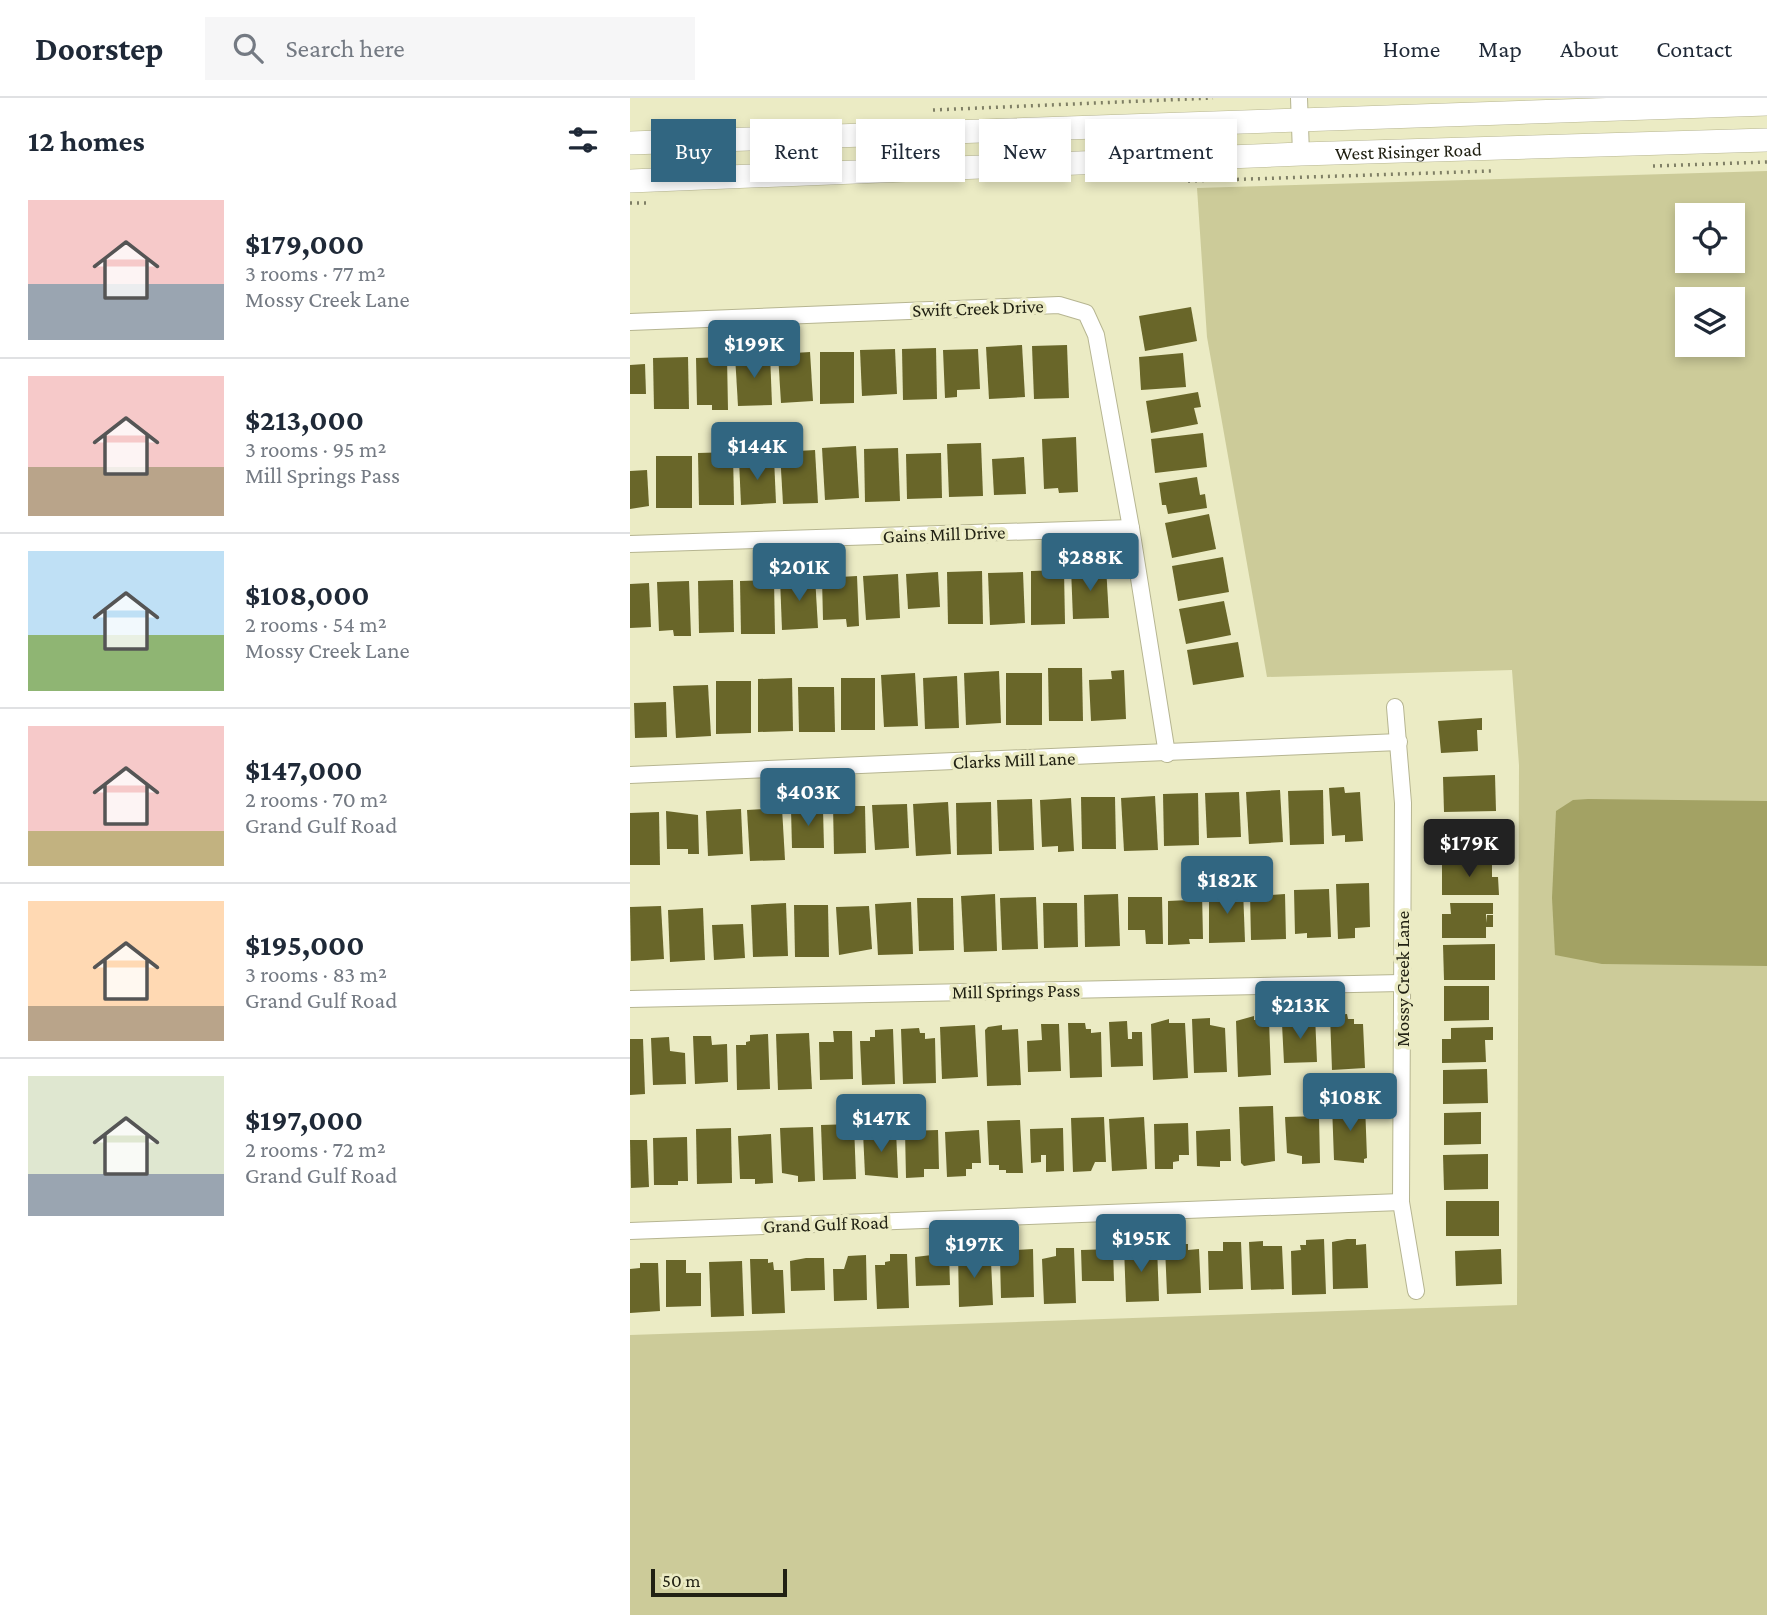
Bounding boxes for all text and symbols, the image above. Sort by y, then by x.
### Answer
search box [205,17,695,80]
icon: search [229,29,267,67]
text: Doorstep [35,30,163,67]
text: Search here [285,34,405,63]
text: Home [1383,35,1440,62]
text: Map [1478,35,1522,62]
text: About [1560,35,1618,62]
text: Contact [1656,35,1732,62]
chip: Buy [651,119,736,182]
chip: Rent [750,119,842,182]
chip: Filters [856,119,965,182]
chip: New [979,119,1071,182]
chip: Apartment [1085,119,1237,182]
icon: filters [564,121,602,159]
text: 12 homes [28,124,145,157]
street label: West Risinger Road [1335,138,1482,163]
map controls [1675,203,1745,357]
button: locate [1675,203,1745,273]
text: $179,000 [245,227,364,260]
icon: home [84,228,168,312]
text: 3 rooms · 77 m² [245,260,385,286]
text: Mossy Creek Lane [245,286,410,312]
button: layers [1675,287,1745,357]
street label: Swift Creek Drive [912,295,1044,321]
pin: $199K [705,320,803,380]
text: $199K [724,330,784,356]
text: $213,000 [245,403,364,436]
icon: home [84,404,168,488]
pin: $144K [708,422,806,482]
text: $144K [727,432,787,458]
text: 3 rooms · 95 m² [245,436,386,462]
text: Mill Springs Pass [245,462,400,488]
street label: Gains Mill Drive [882,521,1006,547]
pin: $288K [1041,533,1139,593]
text: $288K [1058,543,1122,569]
pin: $201K [750,544,848,603]
text: $201K [769,553,829,579]
text: $108,000 [245,578,370,611]
icon: home [84,579,168,663]
text: 2 rooms · 54 m² [245,611,387,637]
text: Mossy Creek Lane [245,637,410,663]
street label: Clarks Mill Lane [952,747,1076,773]
text: $147,000 [245,753,363,786]
icon: home [84,754,168,838]
pin: $403K [759,768,857,828]
text: $403K [776,778,840,804]
text: 2 rooms · 70 m² [245,786,388,812]
text: Grand Gulf Road [245,812,397,838]
pin: $179K [1420,820,1518,879]
text: $179K [1440,829,1498,855]
pin: $182K [1178,856,1276,916]
text: $182K [1197,866,1257,892]
street label: Mossy Creek Lane [1392,911,1413,1047]
text: $195,000 [245,928,365,961]
icon: home [84,929,168,1013]
text: 3 rooms · 83 m² [245,961,387,987]
street label: Mill Springs Pass [952,979,1080,1003]
pin: $213K [1251,982,1349,1041]
text: Grand Gulf Road [245,987,397,1013]
text: $213K [1271,991,1329,1017]
pin: $108K [1301,1074,1399,1133]
text: $108K [1319,1083,1381,1109]
pin: $147K [832,1094,930,1154]
text: $197,000 [245,1103,363,1136]
icon: home [84,1104,168,1188]
text: $147K [852,1104,910,1130]
text: 2 rooms · 72 m² [245,1136,386,1162]
text: Grand Gulf Road [245,1162,397,1188]
street label: Grand Gulf Road [763,1211,889,1237]
pin: $195K [1092,1214,1190,1274]
pin: $197K [925,1220,1023,1280]
text: $195K [1112,1224,1170,1250]
text: $197K [945,1230,1003,1256]
scale bar [651,1566,788,1598]
text: 50 m [662,1570,701,1591]

